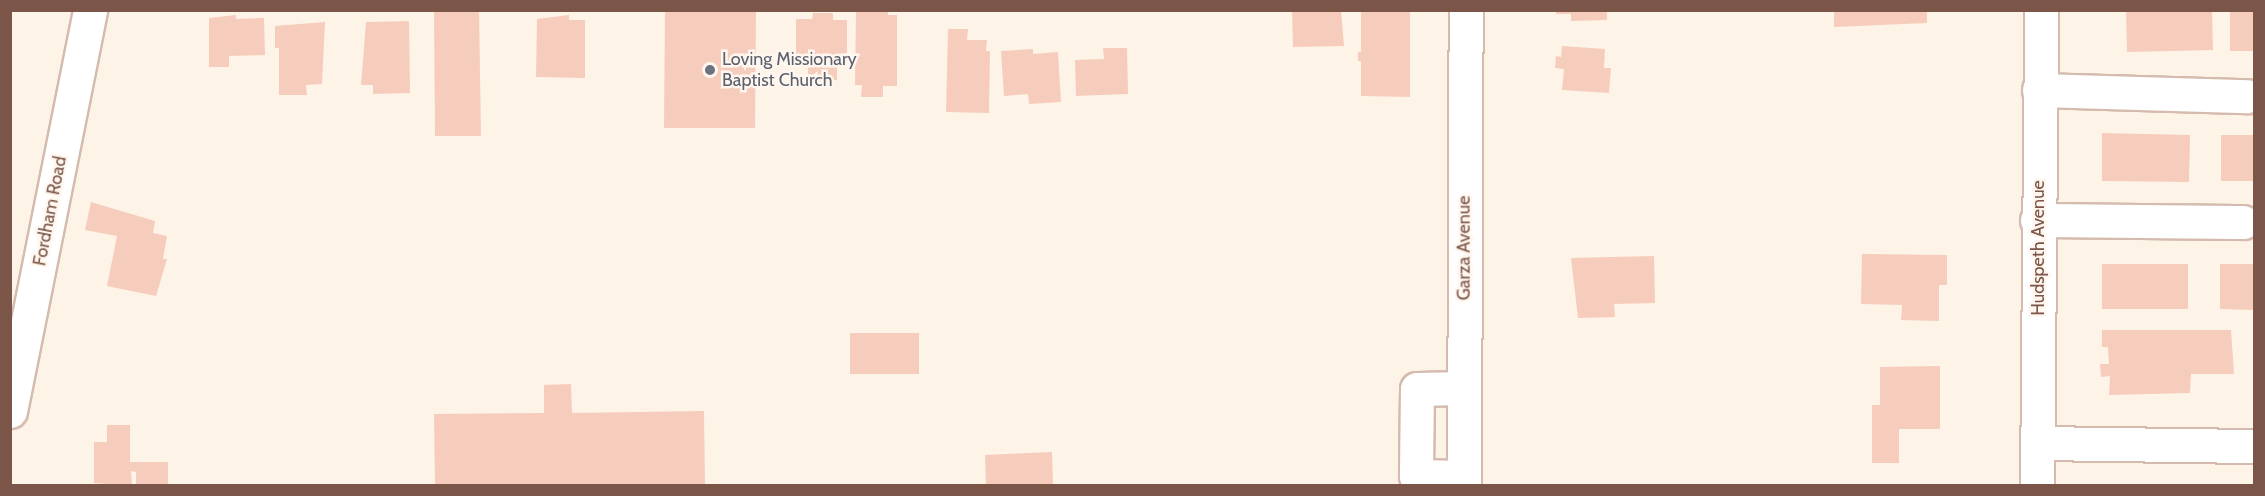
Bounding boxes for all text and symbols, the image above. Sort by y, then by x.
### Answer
place label: Loving Missionary Baptist Church [722,49,857,92]
marker: Loving Missionary Baptist Church [703,63,717,77]
street label: Fordham Road [29,154,71,268]
street label: Hudspeth Avenue [2027,180,2049,316]
street label: Garza Avenue [1453,196,1475,300]

